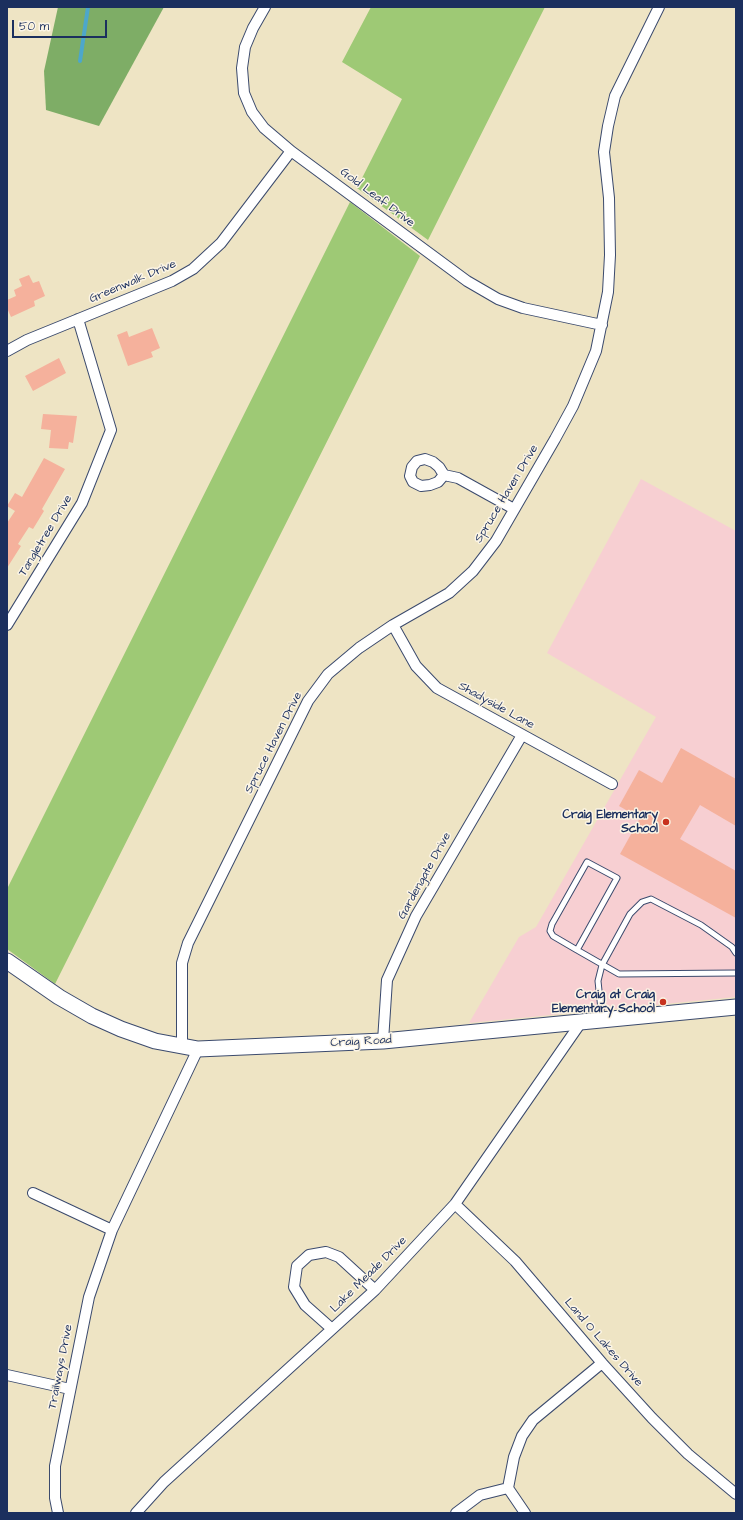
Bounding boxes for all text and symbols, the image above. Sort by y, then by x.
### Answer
scale bar [14,12,109,38]
text: 50 m [19,18,49,35]
street label: Gold Leaf Drive [337,165,417,231]
street label: Greenwalk Drive [88,257,178,307]
street label: Spruce Haven Drive [472,442,542,546]
street label: Tangletree Drive [16,493,76,579]
street label: Shadyside Lane [455,679,537,733]
street label: Spruce Haven Drive [242,690,306,796]
place label: Craig Elementary School [562,808,658,836]
marker: Craig Elementary School [661,817,671,827]
street label: Gardengate Drive [395,830,455,922]
place label: Craig at Craig Elementary School [552,988,655,1016]
marker: Craig at Craig Elementary School [658,997,668,1007]
street label: Craig Road [330,1033,392,1051]
street label: Lake Meade Drive [328,1234,410,1316]
street label: Land O Lakes Drive [561,1296,645,1390]
street label: Trailways Drive [46,1323,76,1411]

